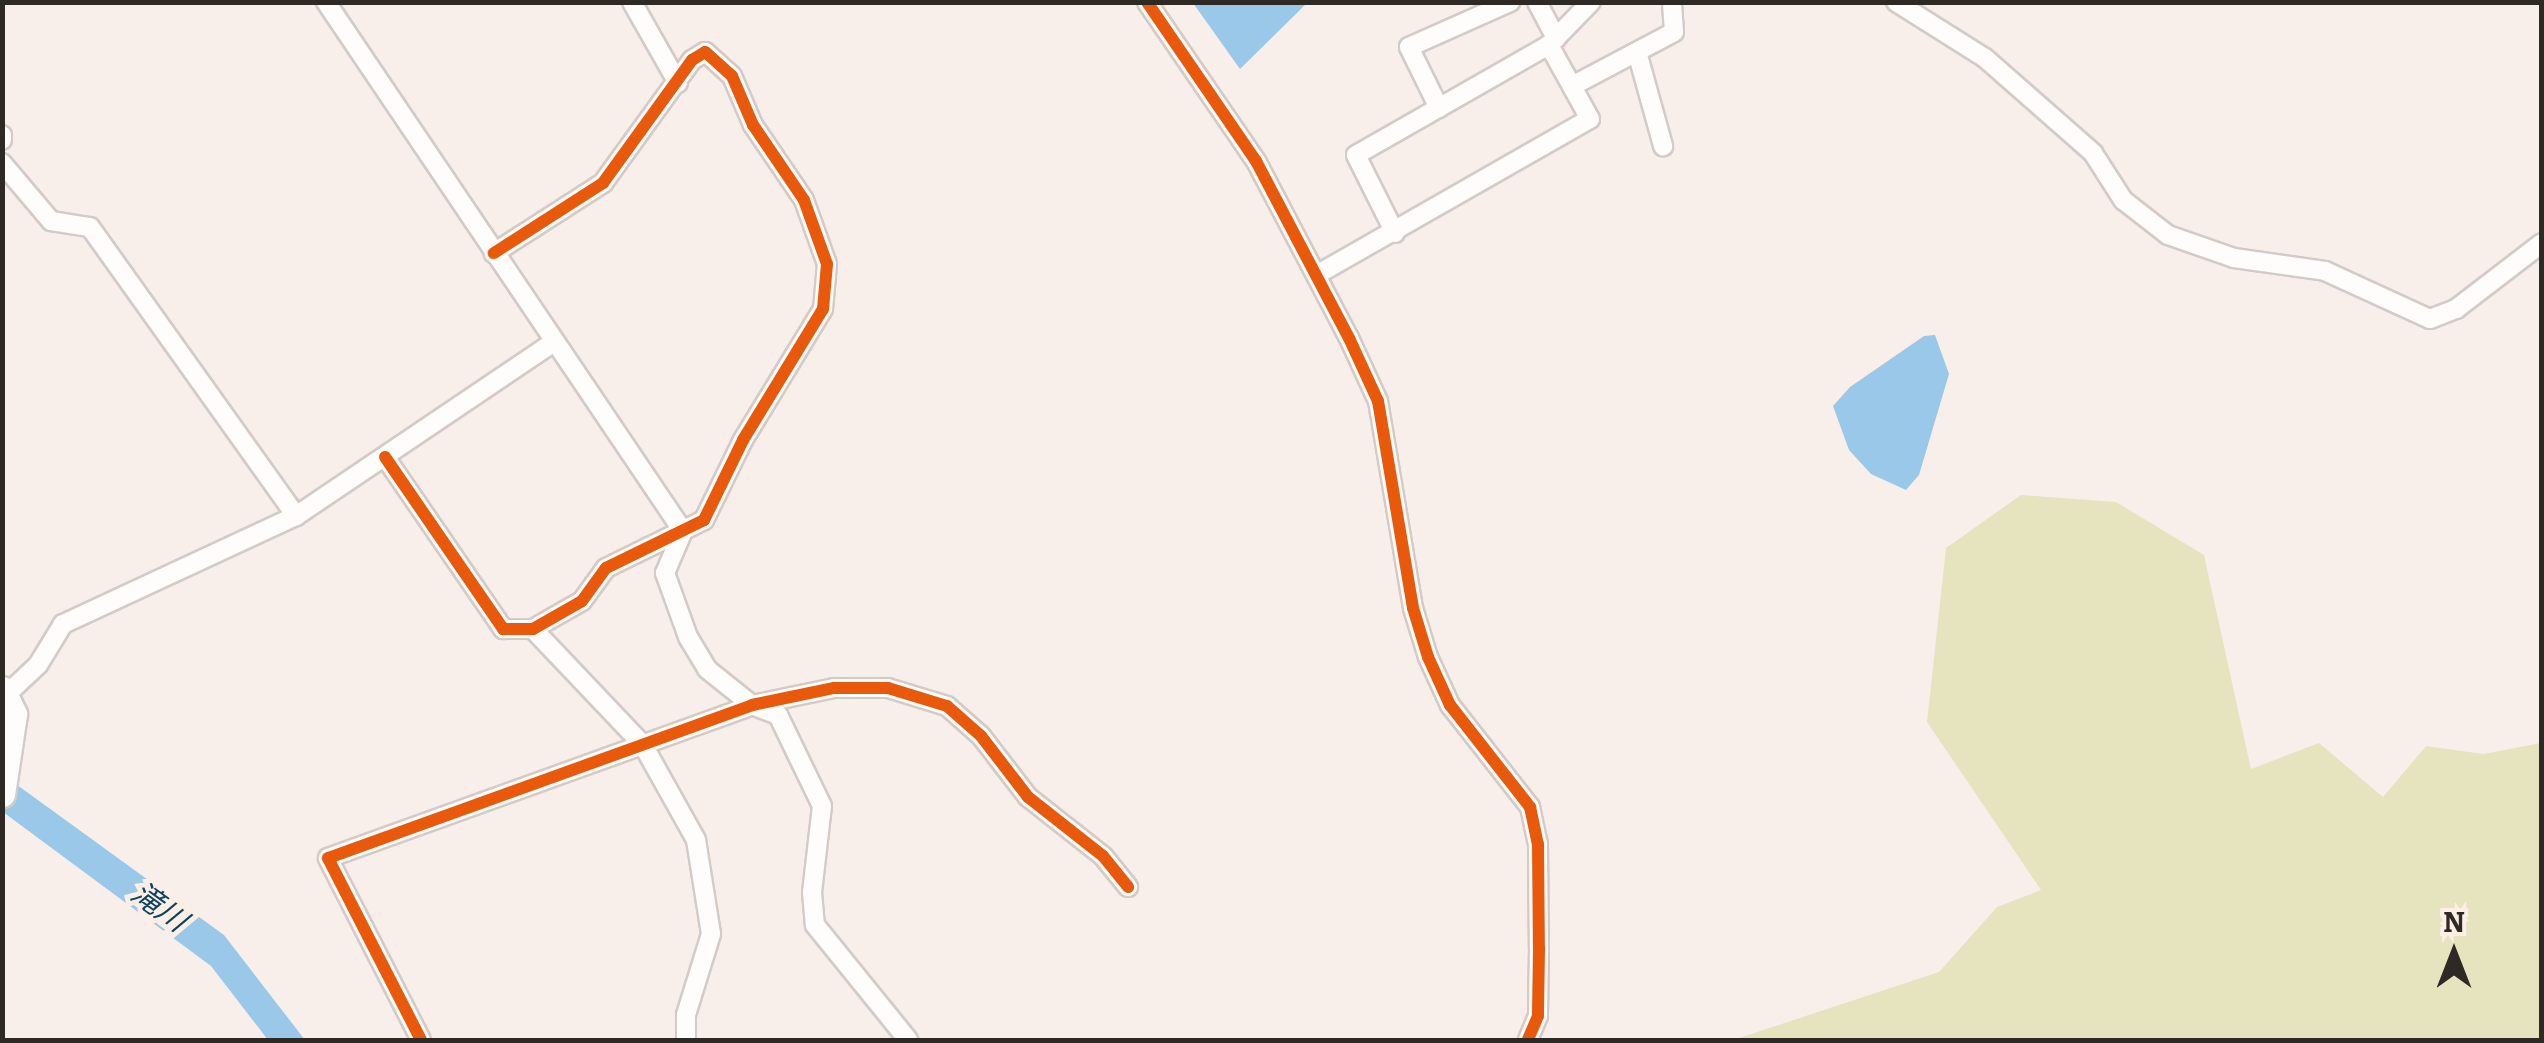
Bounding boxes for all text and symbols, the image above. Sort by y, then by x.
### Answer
water label: 滝川 [124,875,194,939]
north arrow [2404,903,2504,1003]
text: N [2443,906,2465,939]

